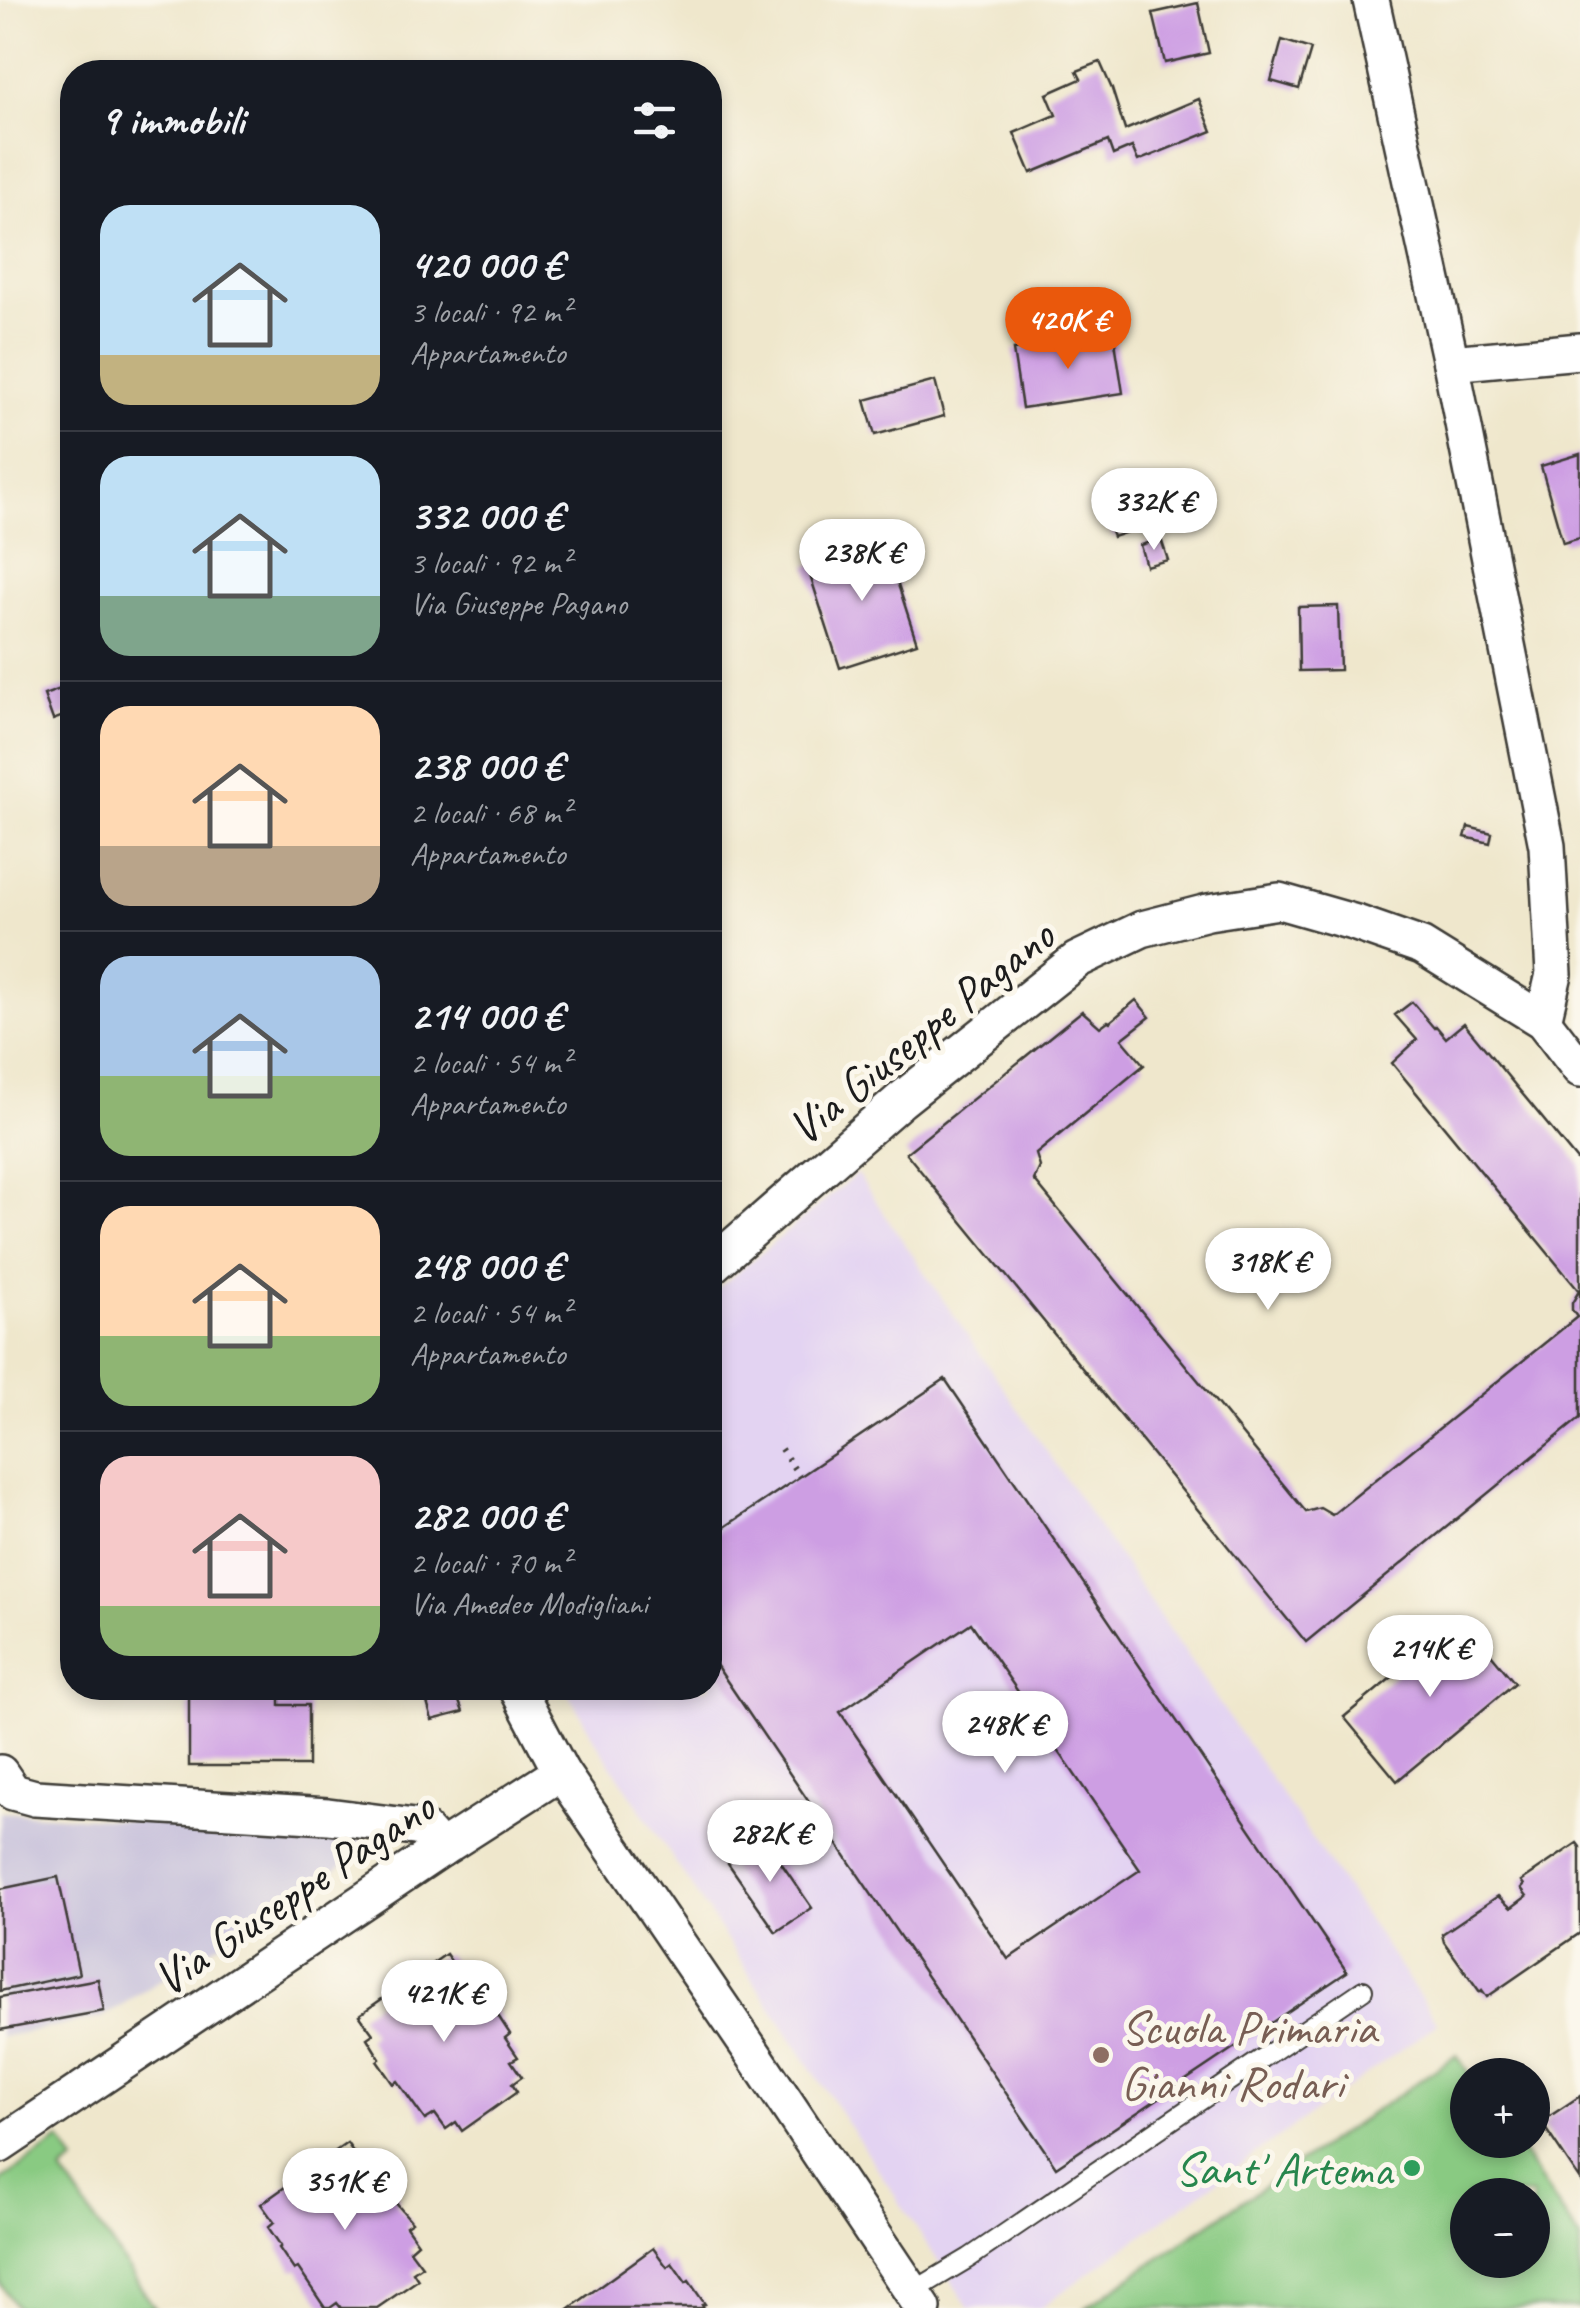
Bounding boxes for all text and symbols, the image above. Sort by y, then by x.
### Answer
icon: filters [627,93,682,148]
text: 9 immobili [100,94,244,147]
text: 420 000 € [410,238,563,291]
icon: home [180,245,300,365]
pin: 420K € [987,287,1149,372]
text: 3 locali · 92 m² [410,291,570,332]
text: 420K € [1027,299,1109,340]
text: Appartamento [410,332,565,373]
pin: 332K € [1073,468,1235,553]
text: 332K € [1113,480,1195,521]
text: 332 000 € [410,489,563,542]
icon: home [180,496,300,616]
pin: 238K € [781,519,943,604]
text: 238K € [821,531,903,572]
text: 3 locali · 92 m² [410,542,570,583]
text: Via Giuseppe Pagano [410,583,627,624]
text: 238 000 € [410,739,563,792]
icon: home [180,746,300,866]
text: 2 locali · 68 m² [410,792,570,833]
text: Appartamento [410,833,565,874]
street label: Via Giuseppe Pagano [775,905,1068,1158]
text: 214 000 € [410,989,563,1042]
icon: home [180,996,300,1116]
text: 2 locali · 54 m² [410,1042,570,1083]
text: Appartamento [410,1083,565,1124]
pin: 318K € [1187,1228,1349,1313]
text: 248 000 € [410,1239,563,1292]
text: 318K € [1227,1240,1309,1281]
icon: home [180,1246,300,1366]
text: 2 locali · 54 m² [410,1292,570,1333]
text: Appartamento [410,1333,565,1374]
text: 282 000 € [410,1489,563,1542]
icon: home [180,1496,300,1616]
text: 2 locali · 70 m² [410,1542,570,1583]
text: Via Amedeo Modigliani [410,1583,648,1624]
pin: 214K € [1349,1615,1511,1700]
text: 214K € [1389,1627,1471,1668]
pin: 248K € [924,1691,1086,1776]
text: 248K € [964,1703,1046,1744]
street label: Via Giuseppe Pagano [142,1776,447,2009]
pin: 282K € [689,1800,851,1885]
text: 282K € [729,1812,811,1853]
pin: 421K € [363,1960,525,2045]
text: 421K € [403,1972,485,2013]
place label: Scuola Primaria Gianni Rodari [1121,1998,1379,2113]
marker: Scuola Primaria Gianni Rodari [1090,2044,1112,2066]
map controls [1450,2058,1550,2278]
button: + [1450,2058,1550,2158]
place label: Sant' Artema [1175,2139,1395,2199]
pin: 351K € [264,2148,426,2233]
marker: Sant' Artema [1401,2157,1423,2179]
text: 351K € [304,2160,386,2201]
button: − [1450,2178,1550,2278]

